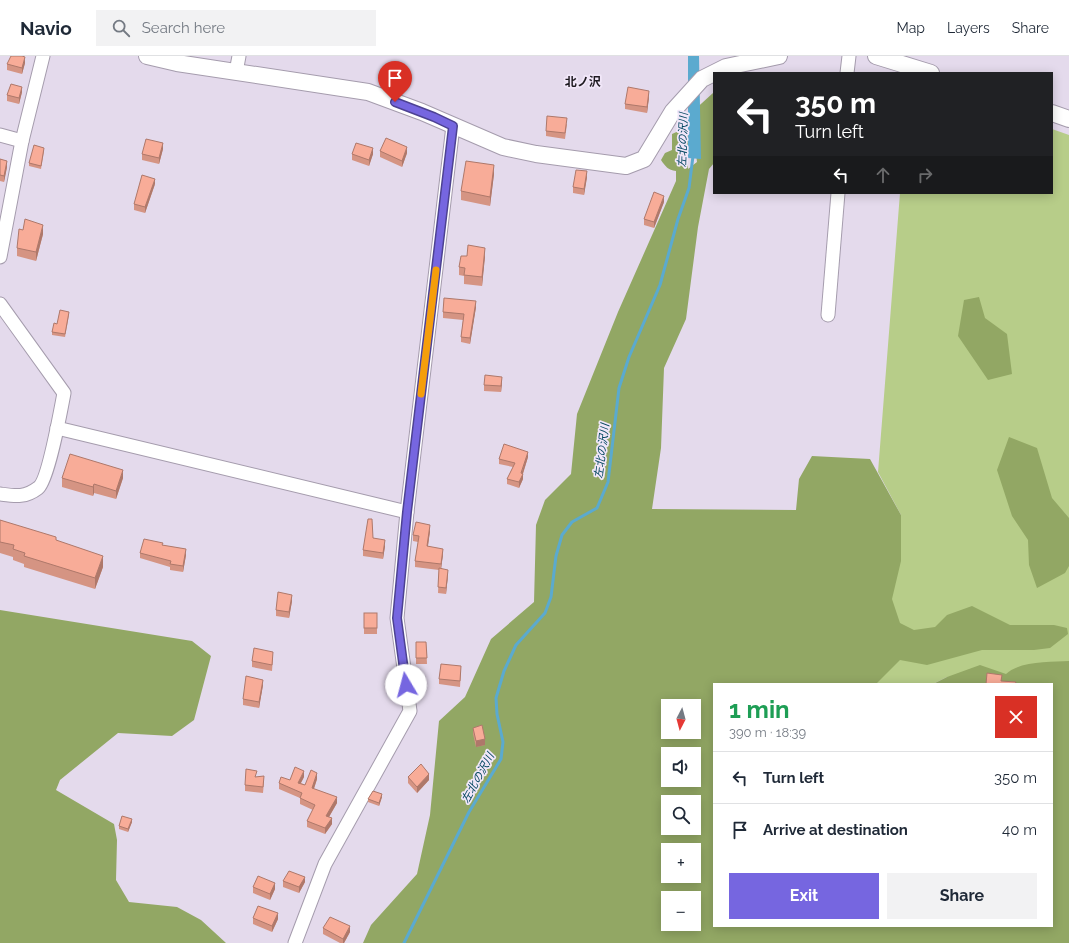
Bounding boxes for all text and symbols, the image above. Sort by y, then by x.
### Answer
search box [96,10,376,46]
text: Navio [20,17,72,39]
icon: search [110,17,132,39]
text: Search here [142,19,225,37]
text: Map [897,20,925,36]
text: Layers [947,20,990,36]
text: Share [1012,20,1049,36]
pin [378,61,412,102]
icon: arrive [384,67,406,89]
district label: 北ノ沢 [565,75,601,89]
text: 350 m [795,87,876,120]
icon: left [729,88,781,140]
water label: 左北の沢川 [676,111,690,168]
text: Turn left [795,121,864,142]
icon: left [830,164,852,186]
icon: ahead [872,164,894,186]
icon: right [914,164,936,186]
water label: 左北の沢川 [592,422,612,479]
position arrow [385,664,427,706]
text: 1 min [729,695,790,724]
button: close [995,696,1037,738]
north arrow [661,699,701,739]
map controls [661,699,701,931]
text: 390 m · 18:39 [729,725,806,740]
button: sound [661,747,701,787]
water label: 左北の沢川 [459,750,498,805]
icon: left [729,767,751,789]
text: Turn left [763,769,824,787]
text: 350 m [994,769,1037,787]
button: search [661,795,701,835]
icon: arrive [729,819,751,841]
text: Arrive at destination [763,821,908,839]
text: 40 m [1002,821,1037,839]
button: + [661,843,701,883]
button: Exit [729,873,879,919]
button: Share [887,873,1037,919]
button: − [661,891,701,931]

